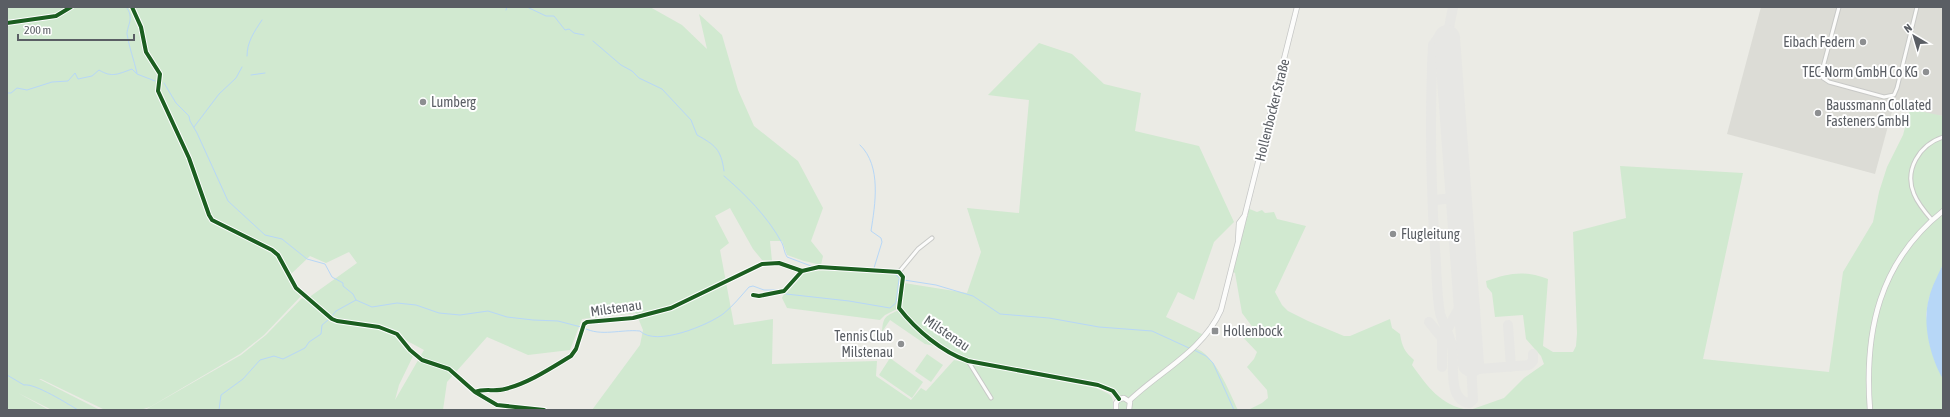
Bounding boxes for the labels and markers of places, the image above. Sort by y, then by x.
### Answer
place label: Eibach Federn [1783,34,1855,50]
marker: Eibach Federn [1858,37,1868,47]
place label: TEC-Norm GmbH Co KG [1802,64,1918,80]
marker: TEC-Norm GmbH Co KG [1921,67,1931,77]
place label: Lumberg [431,94,476,110]
marker: Lumberg [418,97,428,107]
place label: Baussmann Collated Fasteners GmbH [1826,97,1932,129]
marker: Baussmann Collated Fasteners GmbH [1813,108,1823,118]
place label: Flugleitung [1401,226,1460,242]
marker: Flugleitung [1388,229,1398,239]
place label: Hollenbock [1223,323,1283,339]
marker: Hollenbock [1210,326,1220,336]
place label: Tennis Club Milstenau [834,328,893,360]
marker: Tennis Club Milstenau [896,339,906,349]

